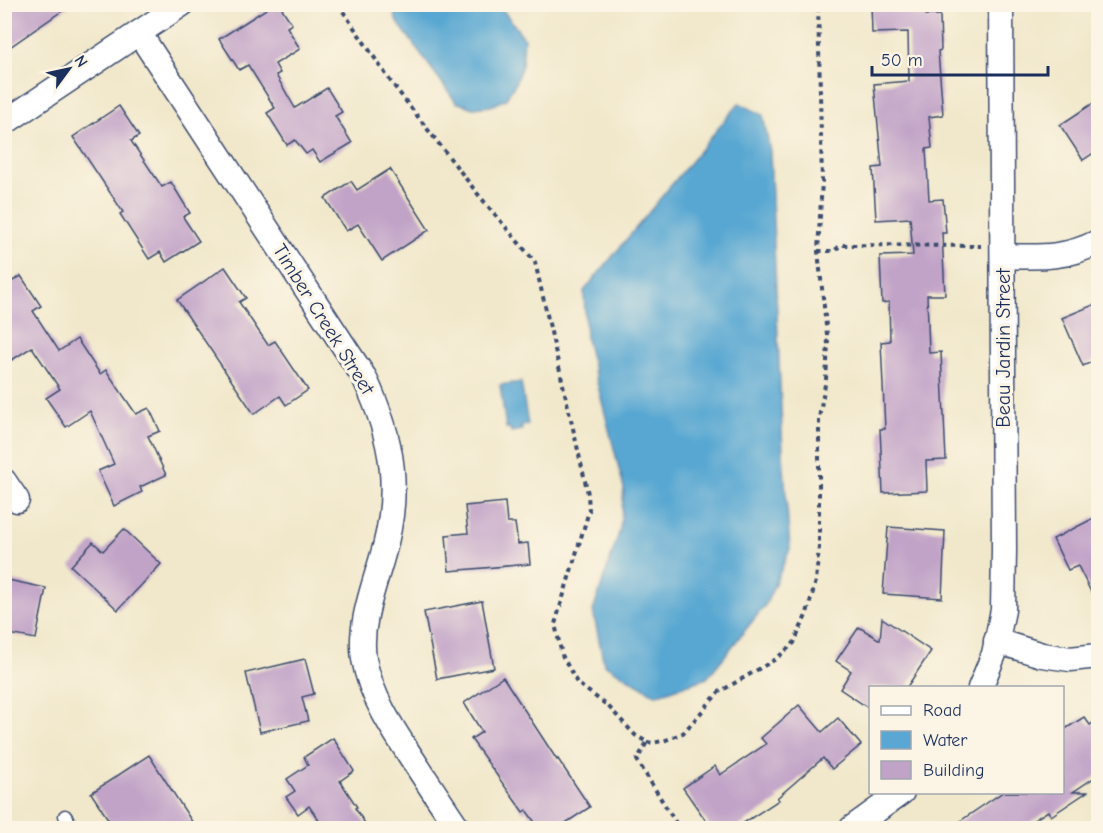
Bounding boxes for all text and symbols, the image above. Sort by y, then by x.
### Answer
north arrow [39,39,99,99]
scale bar [872,39,1048,77]
text: 50 m [881,50,923,71]
text: N [70,52,91,71]
street label: Timber Creek Street [268,240,380,400]
street label: Beau Jardin Street [992,267,1015,428]
legend [869,686,1064,794]
text: Road [923,700,962,721]
text: Water [923,730,968,751]
text: Building [923,760,985,781]

